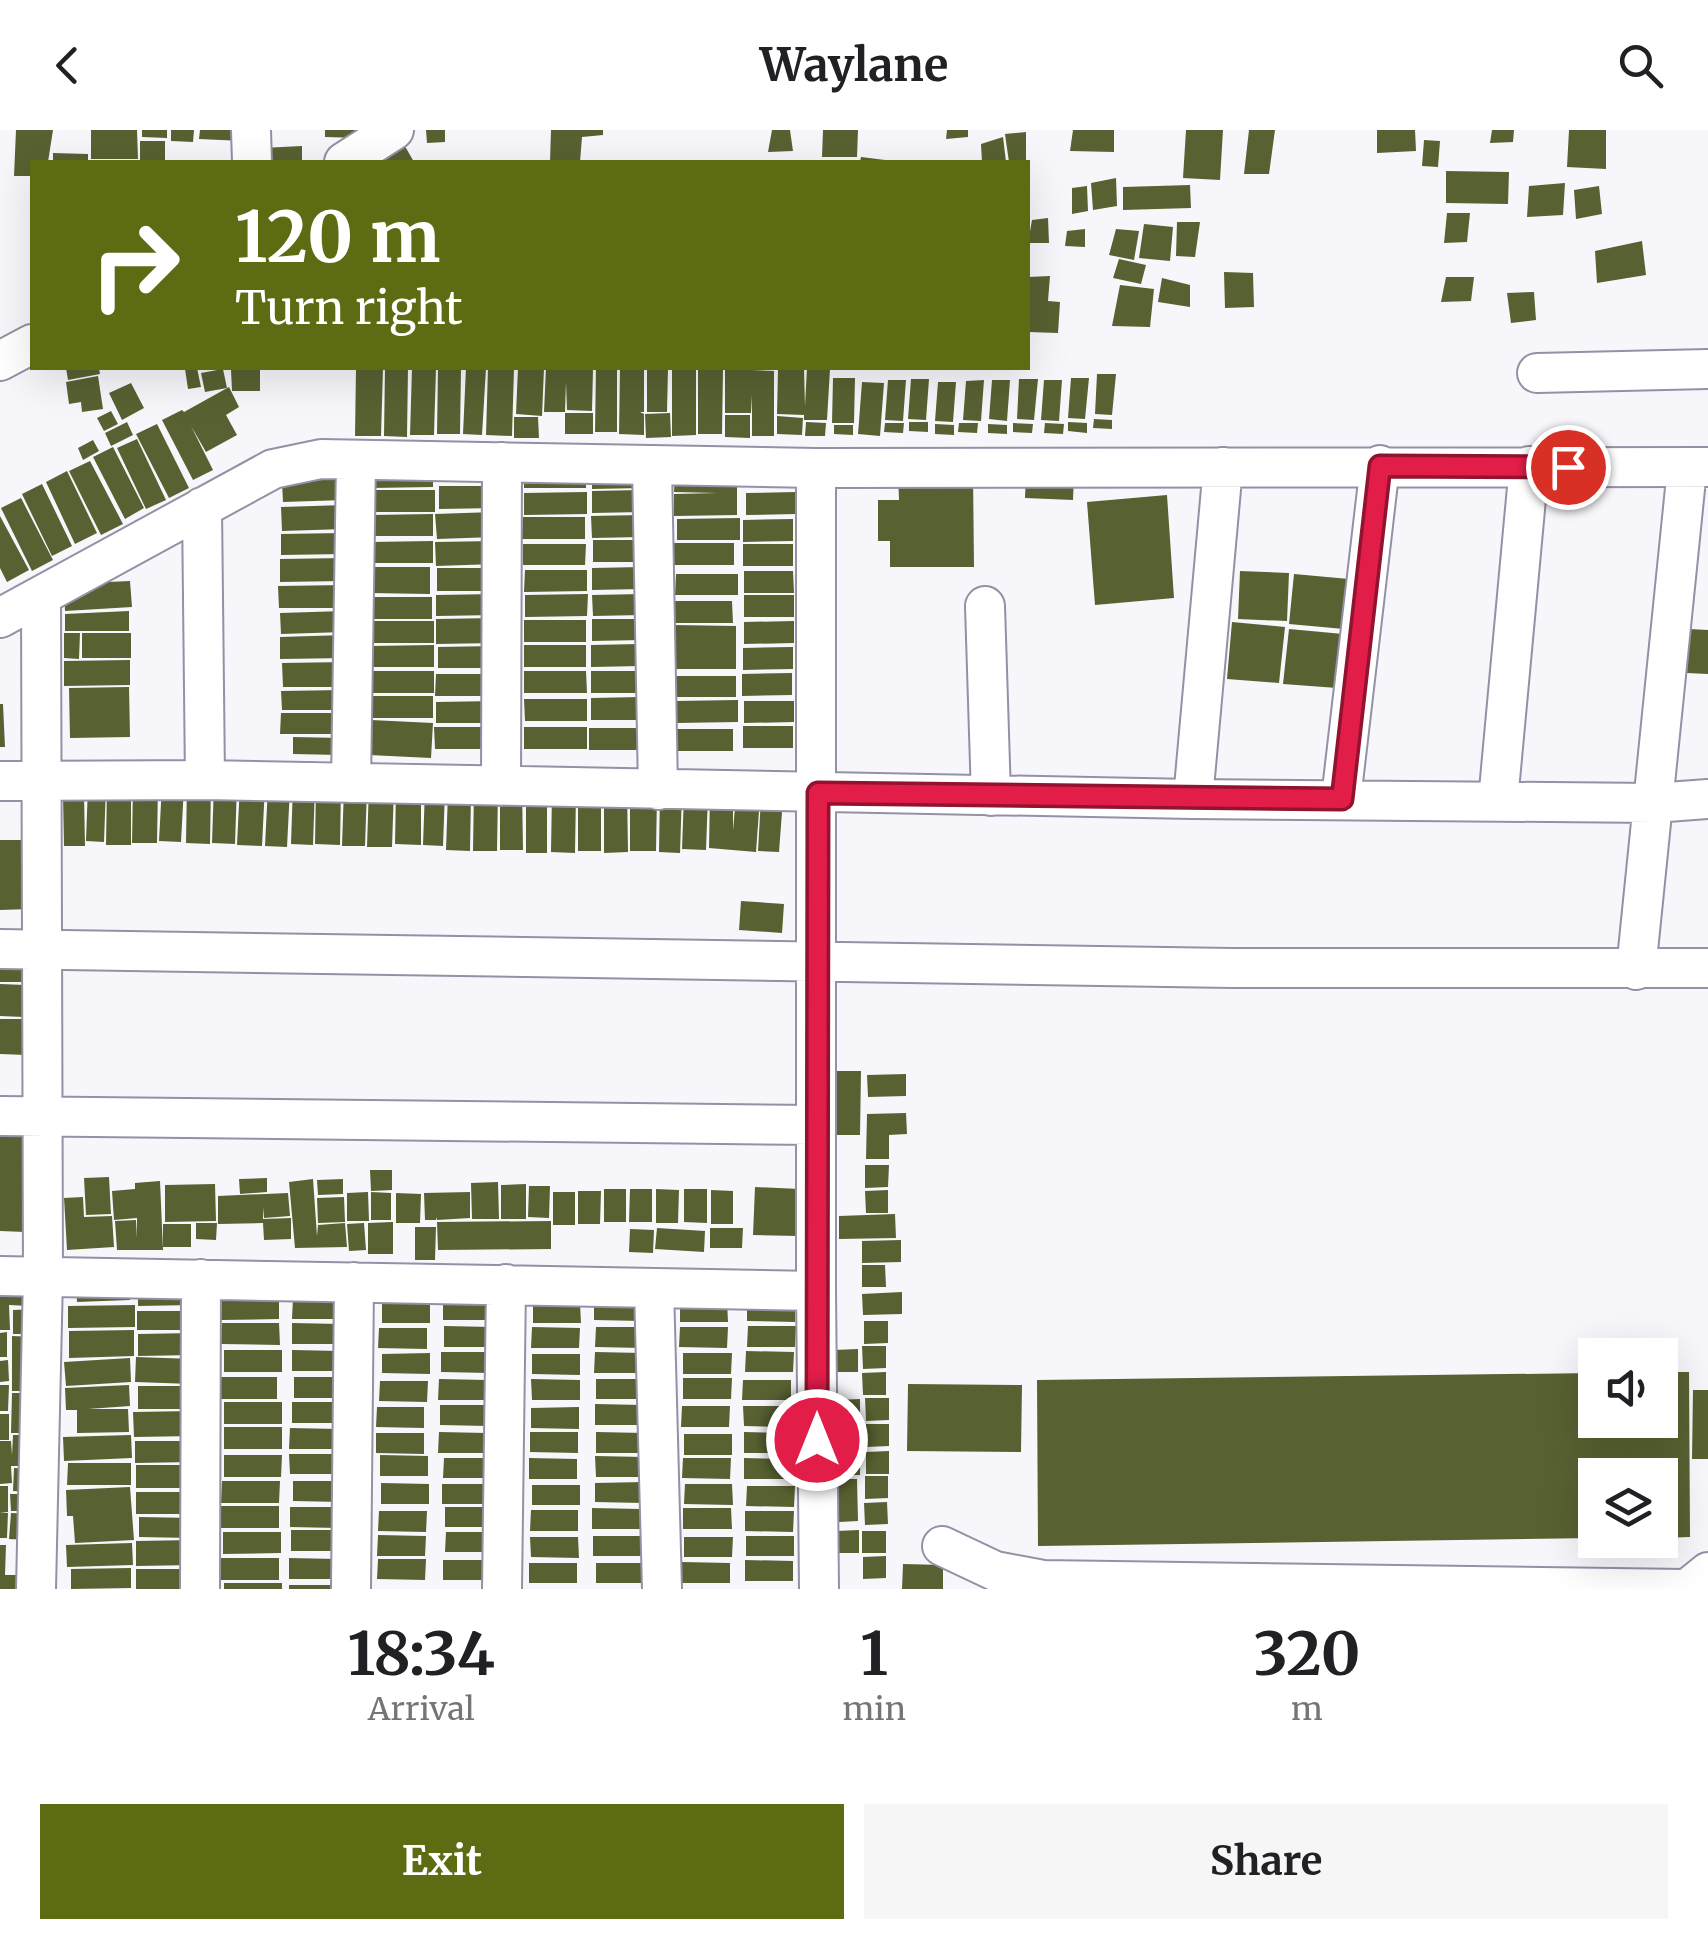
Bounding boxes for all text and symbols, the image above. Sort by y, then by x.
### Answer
text: Waylane [760,37,948,93]
icon: back [40,38,95,93]
icon: search [1613,38,1668,93]
text: 120 m [235,193,440,281]
icon: right [70,200,200,330]
text: Turn right [235,280,463,336]
pin [1526,425,1611,510]
icon: arrive [1541,440,1596,495]
map controls [1578,1338,1678,1558]
button: sound [1578,1338,1678,1438]
position arrow [765,1388,869,1492]
button: layers [1578,1458,1678,1558]
text: 18:34 [348,1616,495,1691]
text: 1 [860,1616,888,1691]
text: 320 [1253,1616,1360,1691]
text: Arrival [368,1689,475,1729]
text: min [843,1689,906,1729]
text: m [1291,1689,1323,1729]
button: Exit [40,1804,844,1919]
button: Share [864,1804,1668,1919]

